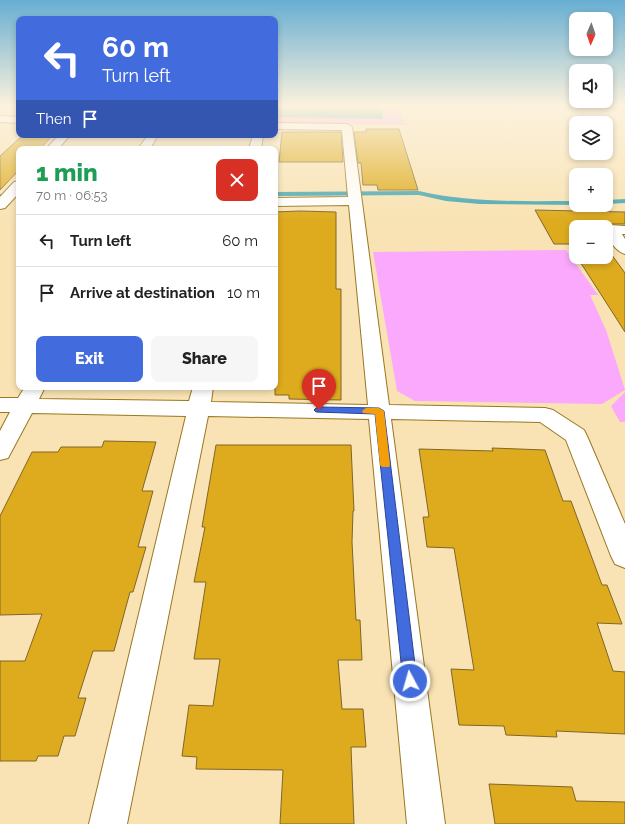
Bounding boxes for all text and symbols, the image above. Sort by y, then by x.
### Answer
north arrow [569,12,613,56]
map controls [569,12,613,264]
text: 60 m [102,31,169,64]
icon: left [36,32,88,84]
button: sound [569,64,613,108]
text: Turn left [102,65,171,86]
icon: arrive [79,108,101,130]
text: Then [36,110,71,128]
button: layers [569,116,613,160]
text: 1 min [36,158,98,187]
button: close [216,159,258,201]
button: + [569,168,613,212]
text: 70 m · 06:53 [36,188,107,203]
button: − [569,220,613,264]
icon: left [36,230,58,252]
text: Turn left [70,232,131,250]
text: 60 m [222,232,258,250]
icon: arrive [36,282,58,304]
text: Arrive at destination [70,284,215,302]
text: 10 m [227,284,260,302]
button: Exit [36,336,143,382]
button: Share [151,336,258,382]
pin [302,369,336,410]
icon: arrive [308,375,330,397]
position arrow [389,660,431,702]

